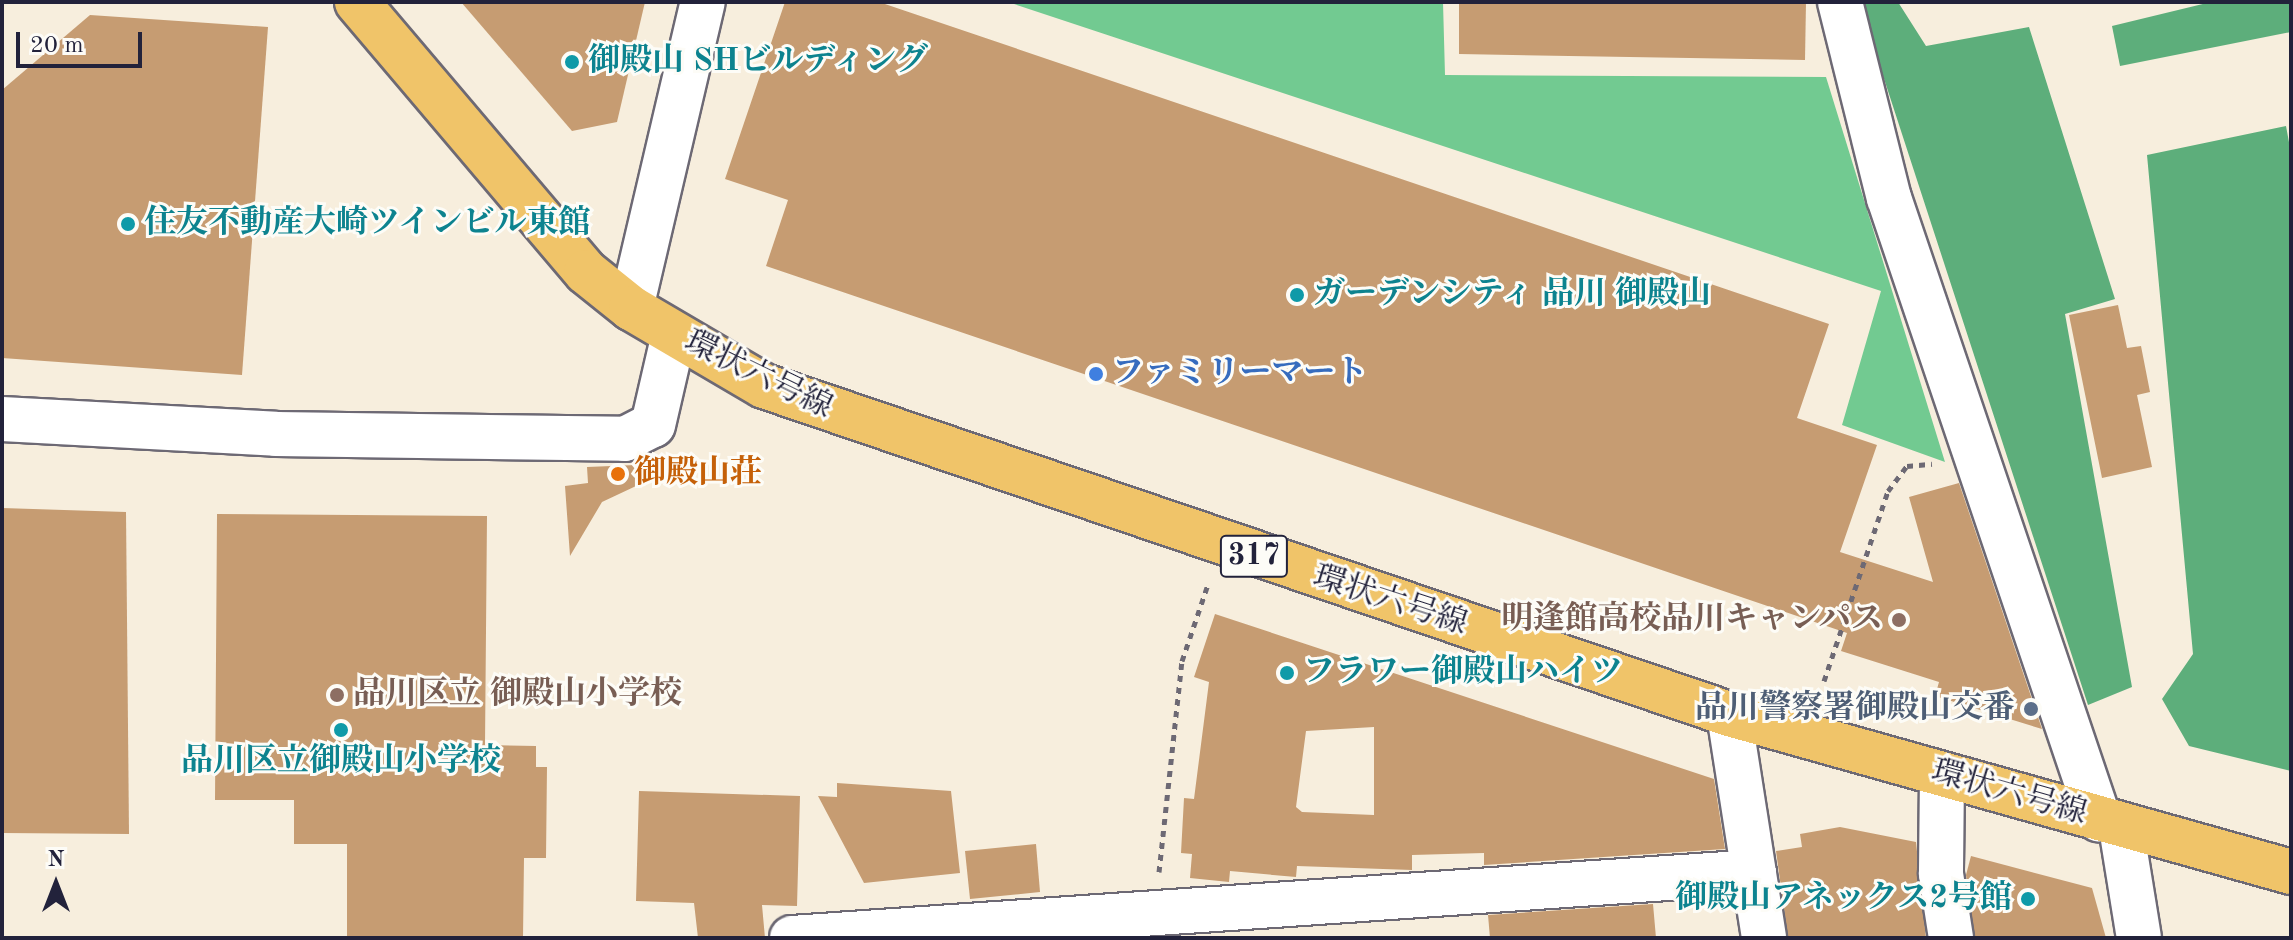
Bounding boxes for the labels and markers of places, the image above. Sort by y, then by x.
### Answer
place label: 御殿山 SHビルディング [588,43,931,81]
marker: 御殿山 SHビルディング [563,53,581,71]
place label: 住友不動産大崎ツインビル東館 [144,205,592,243]
marker: 住友不動産大崎ツインビル東館 [119,215,137,233]
place label: ガーデンシティ 品川 御殿山 [1313,276,1715,314]
marker: ガーデンシティ 品川 御殿山 [1288,286,1306,304]
place label: ファミリーマート [1112,355,1368,393]
marker: ファミリーマート [1087,365,1105,383]
place label: 御殿山荘 [634,455,762,493]
marker: 御殿山荘 [609,465,627,483]
place label: 明逢館高校品川キャンパス [1499,601,1883,639]
marker: 明逢館高校品川キャンパス [1890,611,1908,629]
place label: フラワー御殿山ハイツ [1303,654,1623,692]
marker: フラワー御殿山ハイツ [1278,664,1296,682]
place label: 品川区立 御殿山小学校 [353,676,682,714]
marker: 品川区立 御殿山小学校 [328,686,346,704]
place label: 品川警察署御殿山交番 [1695,690,2015,728]
marker: 品川警察署御殿山交番 [2022,700,2040,718]
marker: 品川区立御殿山小学校 [332,721,350,739]
place label: 品川区立御殿山小学校 [181,743,501,781]
place label: 御殿山アネックス2号館 [1673,880,2012,918]
marker: 御殿山アネックス2号館 [2019,890,2037,908]

